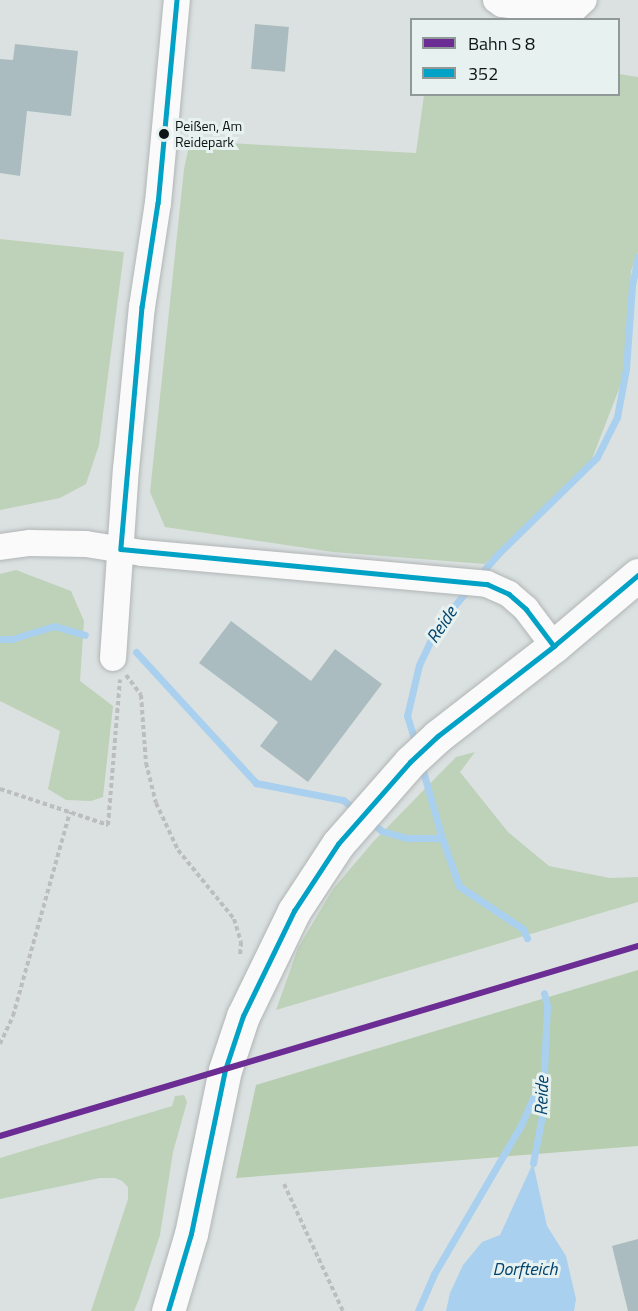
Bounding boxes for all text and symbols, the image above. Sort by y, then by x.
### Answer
legend [410,18,620,96]
text: Bahn S 8 [468,30,535,57]
text: 352 [468,60,498,87]
place label: Peißen, Am Reidepark [175,118,242,150]
marker: Peißen, Am Reidepark [158,128,170,140]
water label: Reide [422,603,462,647]
water label: Reide [531,1076,553,1116]
water label: Dorfteich [492,1258,558,1280]

